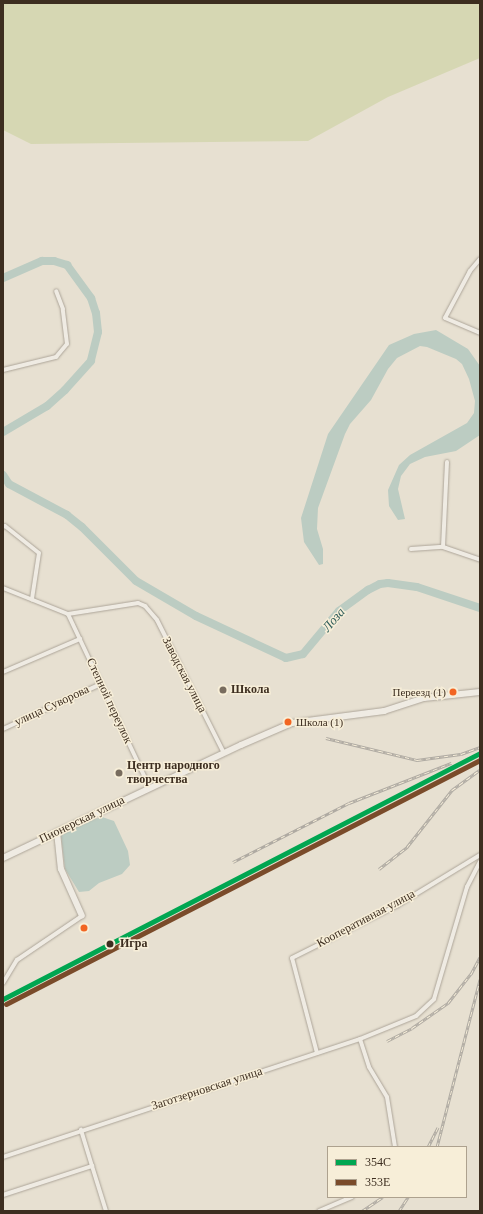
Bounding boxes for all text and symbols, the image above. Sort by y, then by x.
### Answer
water label: Лоза [319,605,349,635]
street label: Заводская улица [159,635,209,715]
street label: Степной переулок [83,656,135,746]
street label: улица Суворова [12,682,92,730]
place label: Школа [231,683,270,697]
marker: Школа [218,685,228,695]
place label: Переезд (1) [392,685,446,699]
marker: Переезд (1) [448,687,458,697]
place label: Школа (1) [296,715,343,729]
marker: Школа (1) [283,717,293,727]
place label: Центр народного творчества [127,759,220,787]
marker: Центр народного творчества [114,768,124,778]
street label: Пионерская улица [37,793,127,847]
street label: Кооперативная улица [314,887,418,951]
unlabelled marker [79,923,89,933]
marker: Игра [103,937,117,951]
place label: Игра [120,937,147,951]
street label: Заготзерновская улица [150,1064,264,1114]
legend [327,1146,467,1198]
text: 354С [365,1155,391,1169]
text: 353Е [365,1175,390,1189]

